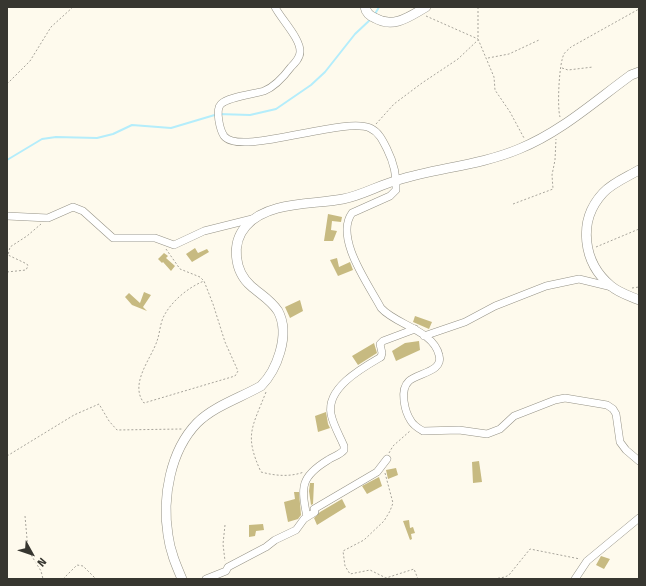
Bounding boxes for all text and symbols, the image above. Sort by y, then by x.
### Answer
north arrow [12,534,52,574]
text: N [34,555,49,569]

